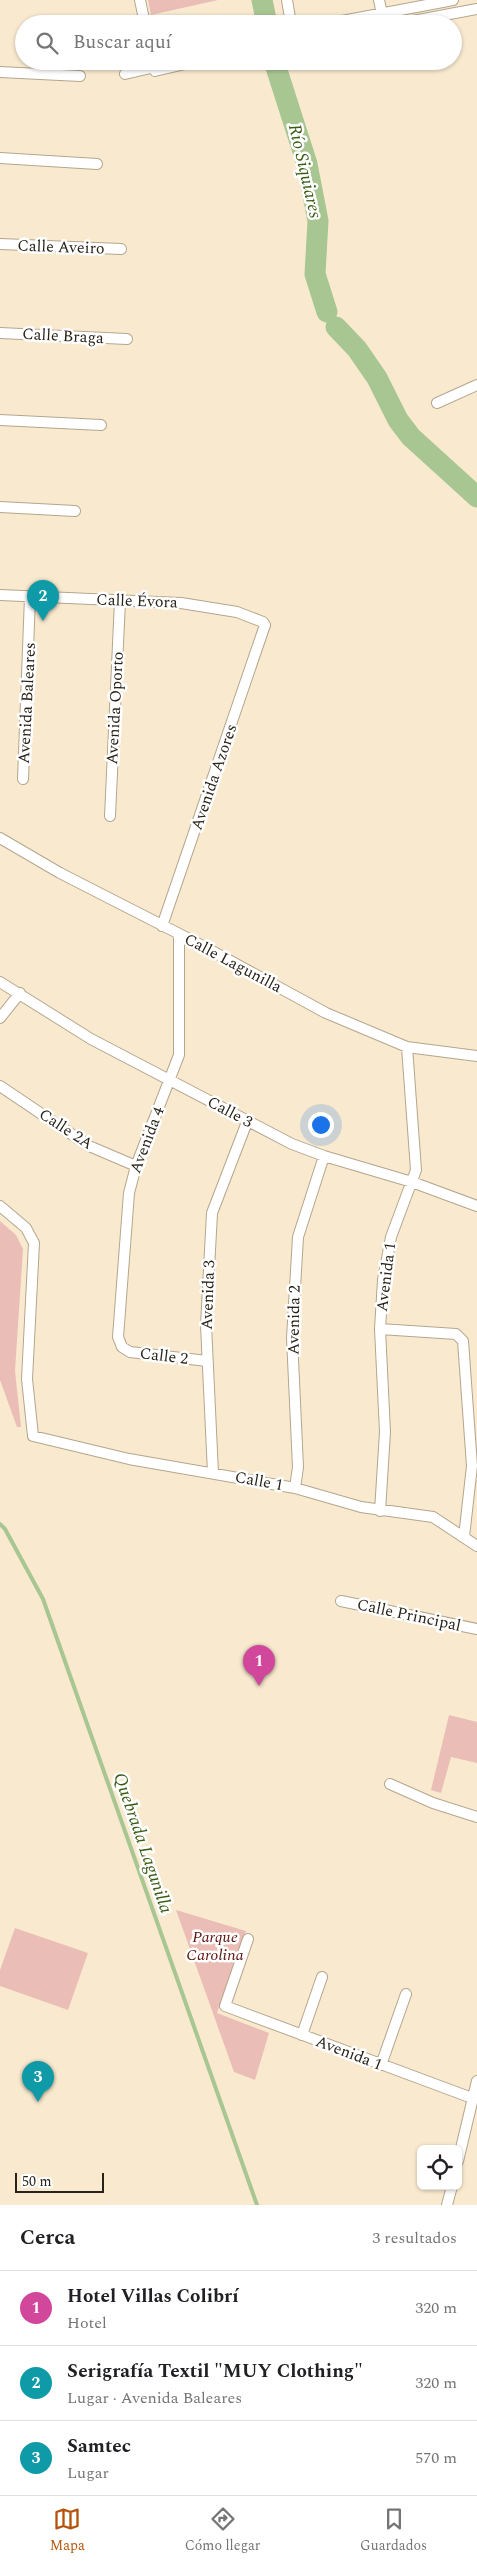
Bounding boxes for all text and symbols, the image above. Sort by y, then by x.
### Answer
search box [15,15,462,70]
text: Buscar aquí [73,28,172,57]
icon: search [33,29,61,57]
water label: Río Siquiares [281,121,329,221]
street label: Calle Aveiro [17,233,105,261]
street label: Calle Braga [22,322,105,350]
pin: 2 [27,580,59,621]
street label: Calle Évora [96,588,178,614]
street label: Avenida Baleares [12,642,42,764]
street label: Avenida Oporto [100,651,130,765]
street label: Avenida Azores [185,721,243,833]
street label: Calle Lagunilla [180,927,286,999]
street label: Calle 3 [203,1090,257,1134]
street label: Calle 2A [34,1102,98,1156]
street label: Avenida 4 [123,1103,171,1177]
your location [308,1112,334,1138]
street label: Avenida 1 [370,1241,402,1313]
street label: Avenida 3 [195,1260,221,1330]
street label: Avenida 2 [281,1285,307,1355]
street label: Calle 2 [138,1341,190,1371]
street label: Calle 1 [233,1465,285,1497]
street label: Calle Principal [355,1592,463,1638]
pin: 1 [243,1645,275,1686]
water label: Quebrada Lagunilla [106,1769,180,1917]
park label: Parque Carolina [186,1925,244,1967]
street label: Avenida 1 [312,2029,386,2077]
pin: 3 [22,2061,54,2102]
map controls [417,2145,462,2190]
button: locate [417,2145,462,2190]
scale bar [15,2170,104,2193]
text: 50 m [22,2171,52,2192]
text: Cerca [20,2222,75,2254]
text: 3 resultados [372,2226,457,2250]
text: Hotel Villas Colibrí [67,2282,238,2311]
text: 1 [32,2296,40,2320]
text: 320 m [415,2296,457,2320]
text: Hotel [67,2311,107,2335]
text: Serigrafía Textil "MUY Clothing" [67,2357,363,2386]
text: 2 [32,2371,40,2395]
text: 320 m [415,2371,457,2395]
text: Lugar · Avenida Baleares [67,2386,242,2410]
text: Samtec [67,2432,131,2461]
text: 3 [32,2446,40,2470]
text: 570 m [415,2446,457,2470]
text: Lugar [67,2461,109,2485]
tab: Mapa [50,2505,85,2556]
tab: Cómo llegar [185,2505,260,2556]
tab: Guardados [360,2505,427,2556]

